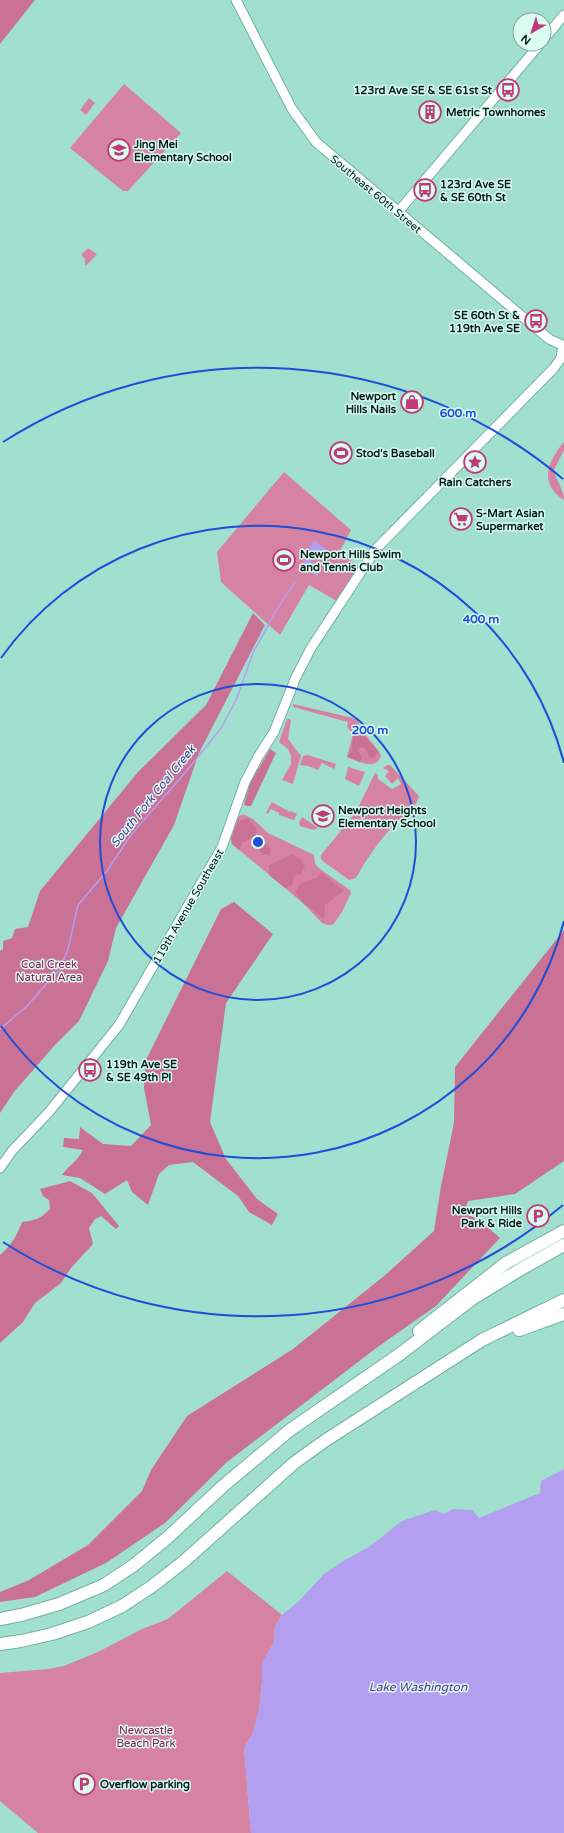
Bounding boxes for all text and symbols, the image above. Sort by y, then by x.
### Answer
north arrow [512,12,552,52]
text: N [518,32,534,47]
bus stop icon: 123rd Ave SE & SE 61st St [495,77,521,103]
place label: 123rd Ave SE & SE 61st St [354,84,493,97]
building icon: Metric Townhomes [417,99,443,125]
place label: Metric Townhomes [446,106,546,119]
school or university icon: Jing Mei Elementary School [106,137,132,163]
place label: Jing Mei Elementary School [133,138,232,165]
street label: Southeast 60th Street [328,153,424,236]
bus stop icon: 123rd Ave SE & SE 60th St [412,177,438,203]
place label: 123rd Ave SE & SE 60th St [440,178,511,204]
bus stop icon: SE 60th St & 119th Ave SE [523,308,549,334]
place label: SE 60th St & 119th Ave SE [449,309,520,335]
shop icon: Newport Hills Nails [399,389,425,415]
place label: Newport Hills Nails [346,390,397,416]
text: 600 m [440,406,476,420]
sports icon: Stod's Baseball [328,440,354,466]
place label: Stod's Baseball [356,447,435,460]
place icon: Rain Catchers [462,449,488,475]
place label: Rain Catchers [439,476,512,489]
supermarket icon: S-Mart Asian Supermarket [448,506,474,532]
place label: S-Mart Asian Supermarket [476,507,545,534]
sports icon: Newport Hills Swim and Tennis Club [271,547,297,573]
place label: Newport Hills Swim and Tennis Club [300,548,401,574]
text: 400 m [463,612,499,626]
text: 200 m [352,723,388,737]
water label: South Fork Coal Creek [108,741,199,850]
school or university icon: Newport Heights Elementary School [310,803,336,829]
place label: Newport Heights Elementary School [338,804,436,831]
centre of rings [251,835,265,849]
street label: 119th Avenue Southeast [150,847,226,966]
park label: Coal Creek Natural Area [16,958,82,984]
bus stop icon: 119th Ave SE & SE 49th Pl [77,1057,103,1083]
place label: 119th Ave SE & SE 49th Pl [106,1058,177,1084]
parking icon: Newport Hills Park & Ride [525,1203,551,1229]
place label: Newport Hills Park & Ride [452,1204,523,1230]
water label: Lake Washington [369,1680,468,1694]
park label: Newcastle Beach Park [117,1724,175,1750]
parking icon: Overflow parking [71,1771,97,1797]
place label: Overflow parking [100,1778,190,1792]

